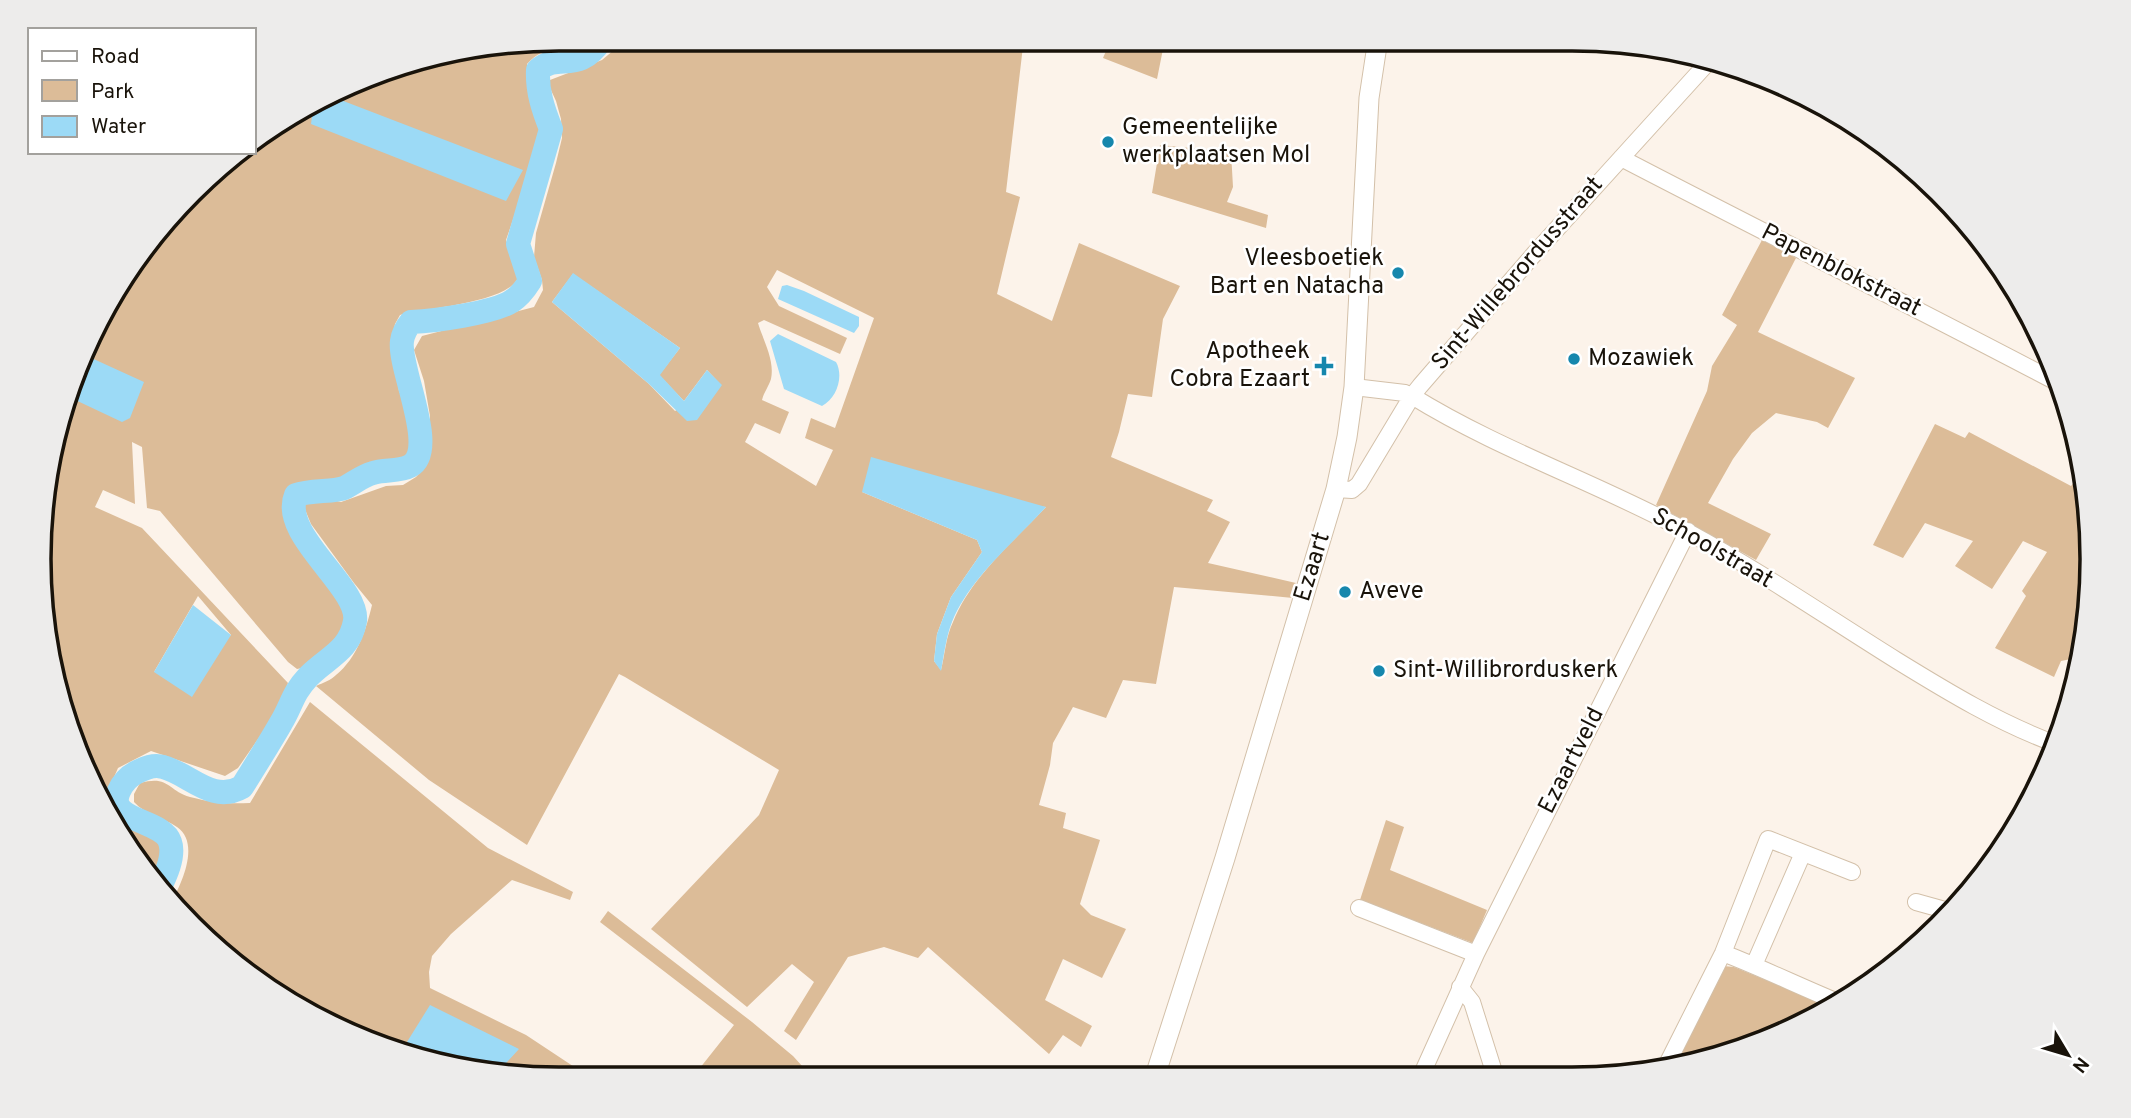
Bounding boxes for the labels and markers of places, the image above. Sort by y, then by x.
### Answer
place label: Gemeentelijke werkplaatsen Mol [1122,113,1310,171]
marker: Gemeentelijke werkplaatsen Mol [1100,134,1116,150]
place label: Vleesboetiek Bart en Natacha [1210,244,1384,302]
marker: Vleesboetiek Bart en Natacha [1390,265,1406,281]
place label: Apotheek Cobra Ezaart [1170,337,1310,395]
place label: Mozawiek [1588,344,1694,374]
marker: Mozawiek [1566,351,1582,367]
marker: Apotheek Cobra Ezaart [1316,358,1332,374]
place label: Aveve [1359,577,1424,607]
marker: Aveve [1337,584,1353,600]
place label: Sint-Willibrorduskerk [1393,656,1618,686]
marker: Sint-Willibrorduskerk [1371,663,1387,679]

